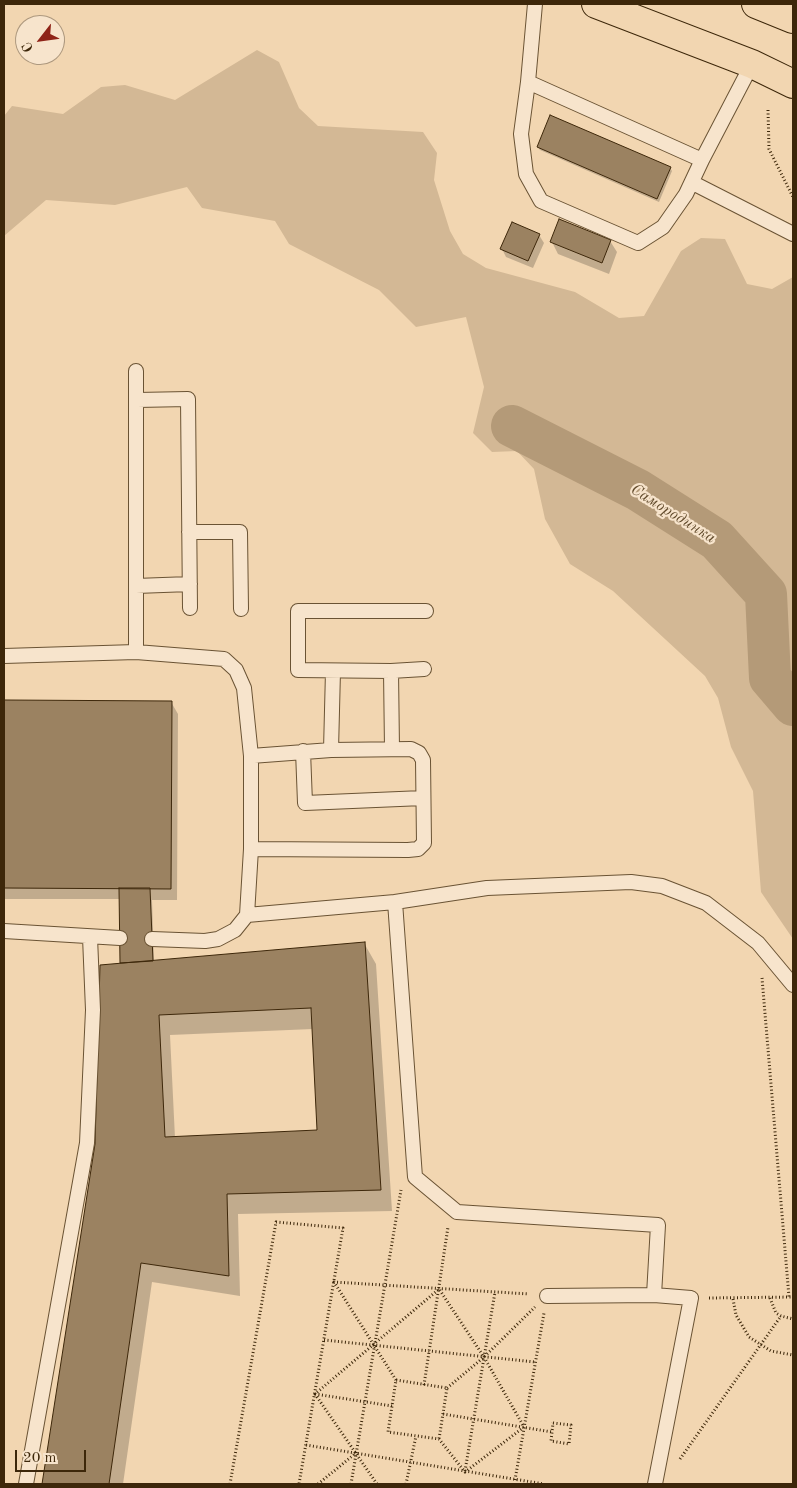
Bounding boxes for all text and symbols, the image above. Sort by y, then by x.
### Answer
north arrow [15,15,65,65]
text: С [20,39,36,55]
water label: Самородинка [627,480,719,548]
scale bar [18,1440,89,1472]
text: 20 m [23,1451,57,1466]

